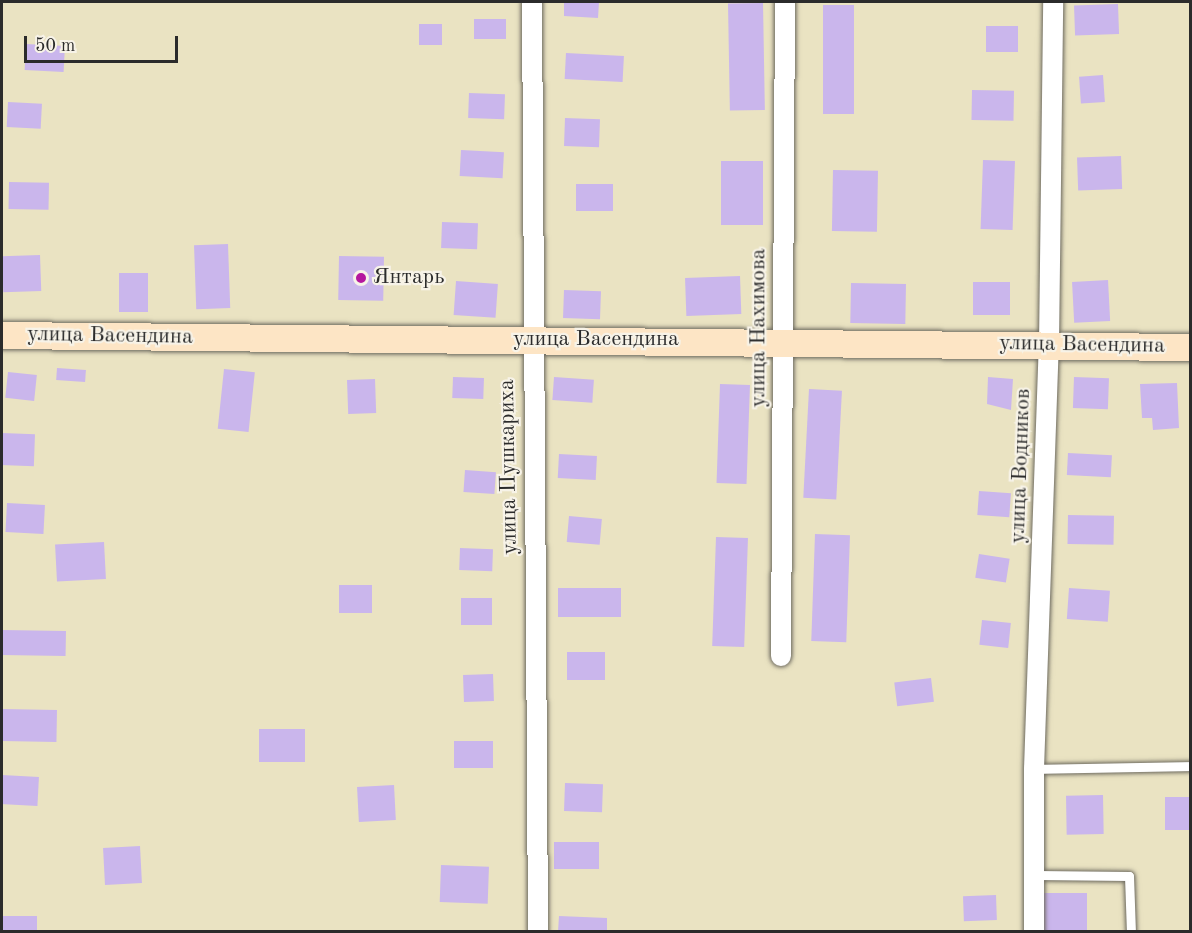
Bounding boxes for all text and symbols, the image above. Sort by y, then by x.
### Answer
scale bar [27,24,182,62]
text: 50 m [35,37,75,55]
street label: улица Нахимова [746,249,772,407]
place label: Янтарь [373,265,444,291]
marker: Янтарь [354,271,368,285]
street label: улица Васендина [27,321,193,351]
street label: улица Васендина [513,327,679,353]
street label: улица Васендина [999,330,1165,360]
street label: улица Пушкариха [494,379,524,555]
street label: улица Водников [1005,388,1037,544]

